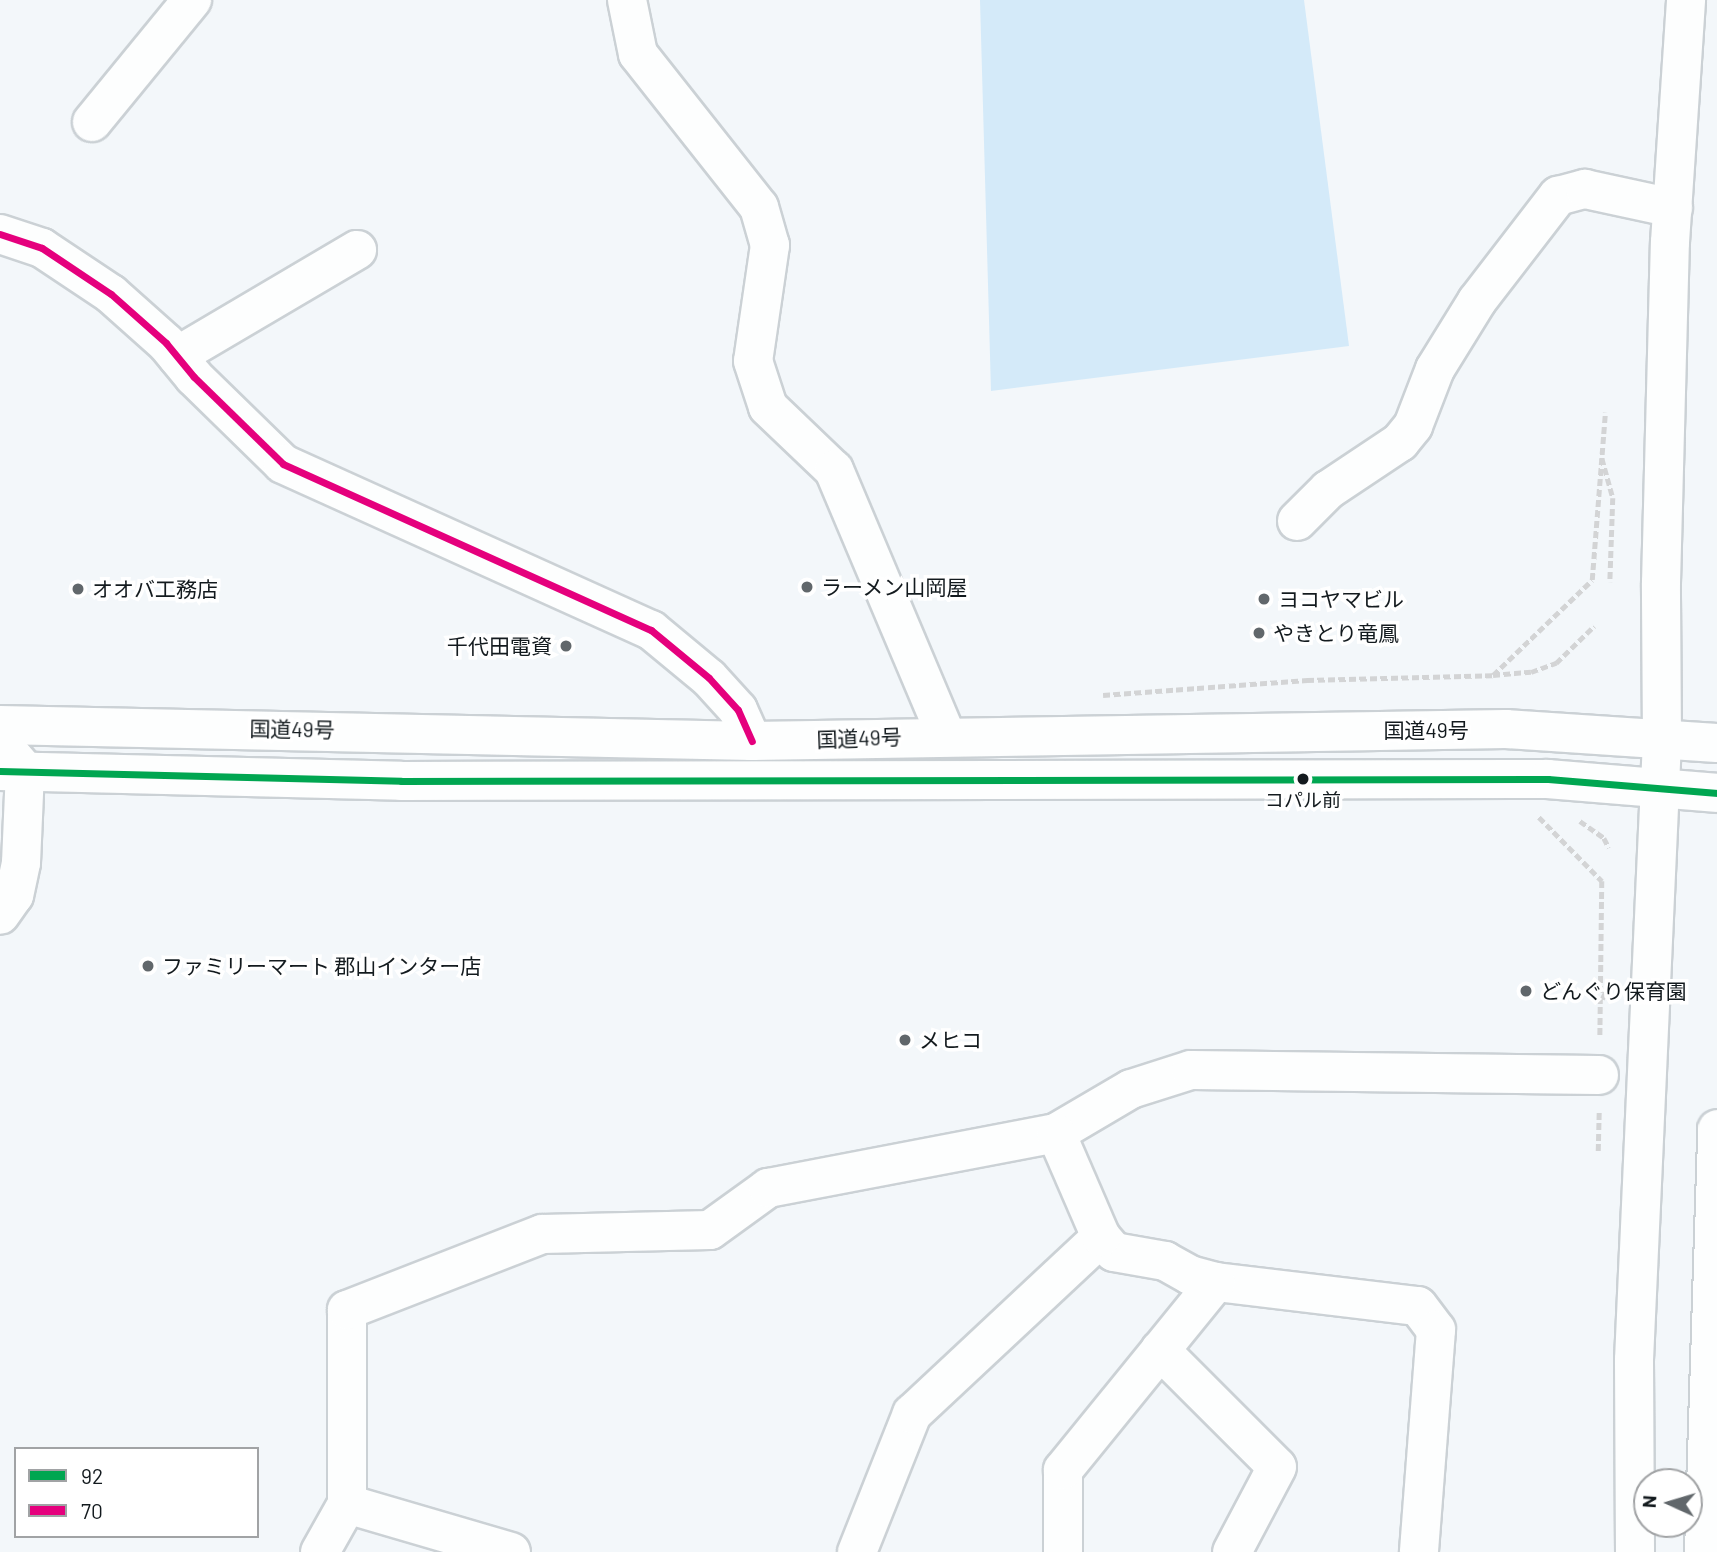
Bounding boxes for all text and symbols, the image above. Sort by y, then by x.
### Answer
place label: ラーメン山岡屋 [821,574,968,600]
place label: オオバ工務店 [92,576,218,602]
marker: ラーメン山岡屋 [799,579,815,595]
marker: オオバ工務店 [70,581,86,597]
place label: ヨコヤマビル [1278,586,1404,612]
marker: ヨコヤマビル [1256,591,1272,607]
place label: やきとり竜鳳 [1273,620,1399,646]
marker: やきとり竜鳳 [1251,625,1267,641]
place label: 千代田電資 [447,633,552,659]
marker: 千代田電資 [558,638,574,654]
street label: 国道49号 [249,716,335,742]
street label: 国道49号 [1383,717,1469,743]
street label: 国道49号 [816,724,902,752]
marker: コパル前 [1296,772,1310,786]
place label: コパル前 [1265,789,1341,811]
place label: ファミリーマート 郡山インター店 [162,953,481,979]
marker: ファミリーマート 郡山インター店 [140,958,156,974]
place label: どんぐり保育園 [1540,978,1687,1004]
marker: どんぐり保育園 [1518,983,1534,999]
place label: メヒコ [919,1027,982,1053]
marker: メヒコ [897,1032,913,1048]
legend [14,1447,259,1538]
text: 92 [81,1463,103,1488]
north arrow [1633,1468,1703,1538]
text: N [1637,1495,1660,1509]
text: 70 [81,1498,103,1523]

